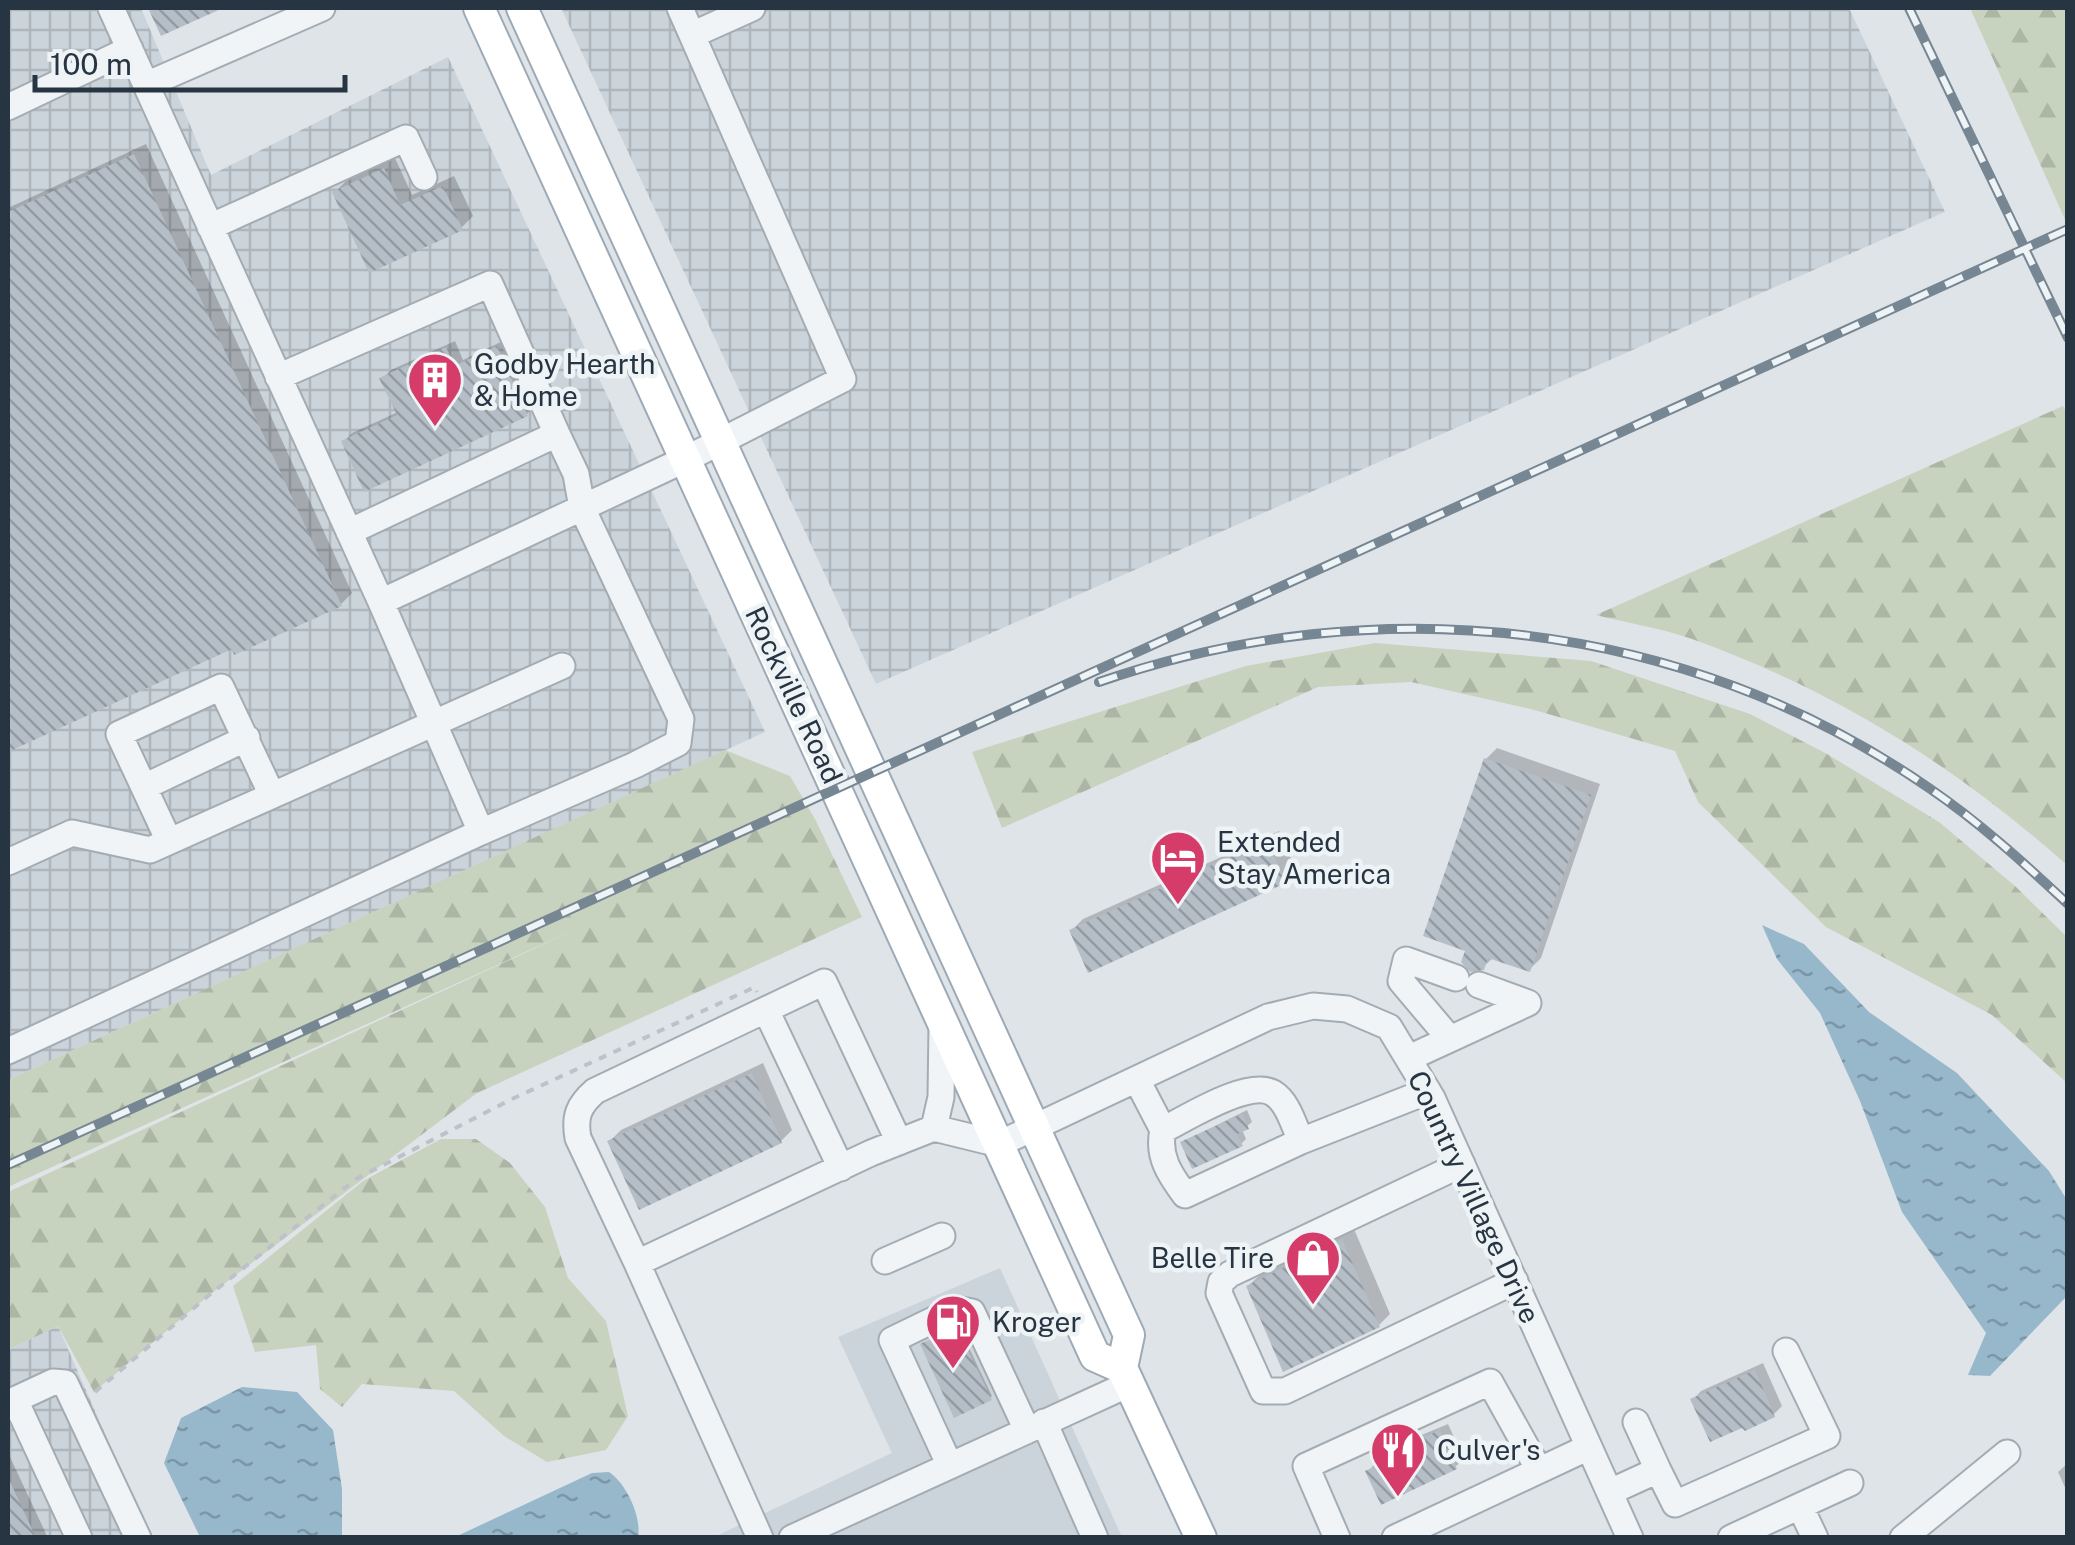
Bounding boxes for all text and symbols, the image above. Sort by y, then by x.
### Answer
scale bar [35,30,345,92]
text: 100 m [50,46,132,82]
place label: Godby Hearth & Home [474,347,655,412]
building icon: Godby Hearth & Home [405,350,465,429]
street label: Rockville Road [739,601,850,788]
place label: Extended Stay America [1217,825,1391,890]
hotel icon: Extended Stay America [1148,828,1208,907]
street label: Country Village Drive [1401,1065,1547,1328]
shop icon: Belle Tire [1283,1228,1343,1307]
place label: Belle Tire [1151,1241,1274,1274]
fuel station icon: Kroger [923,1292,983,1371]
place label: Kroger [992,1305,1081,1338]
restaurant icon: Culver's [1368,1420,1428,1499]
place label: Culver's [1437,1433,1540,1466]

